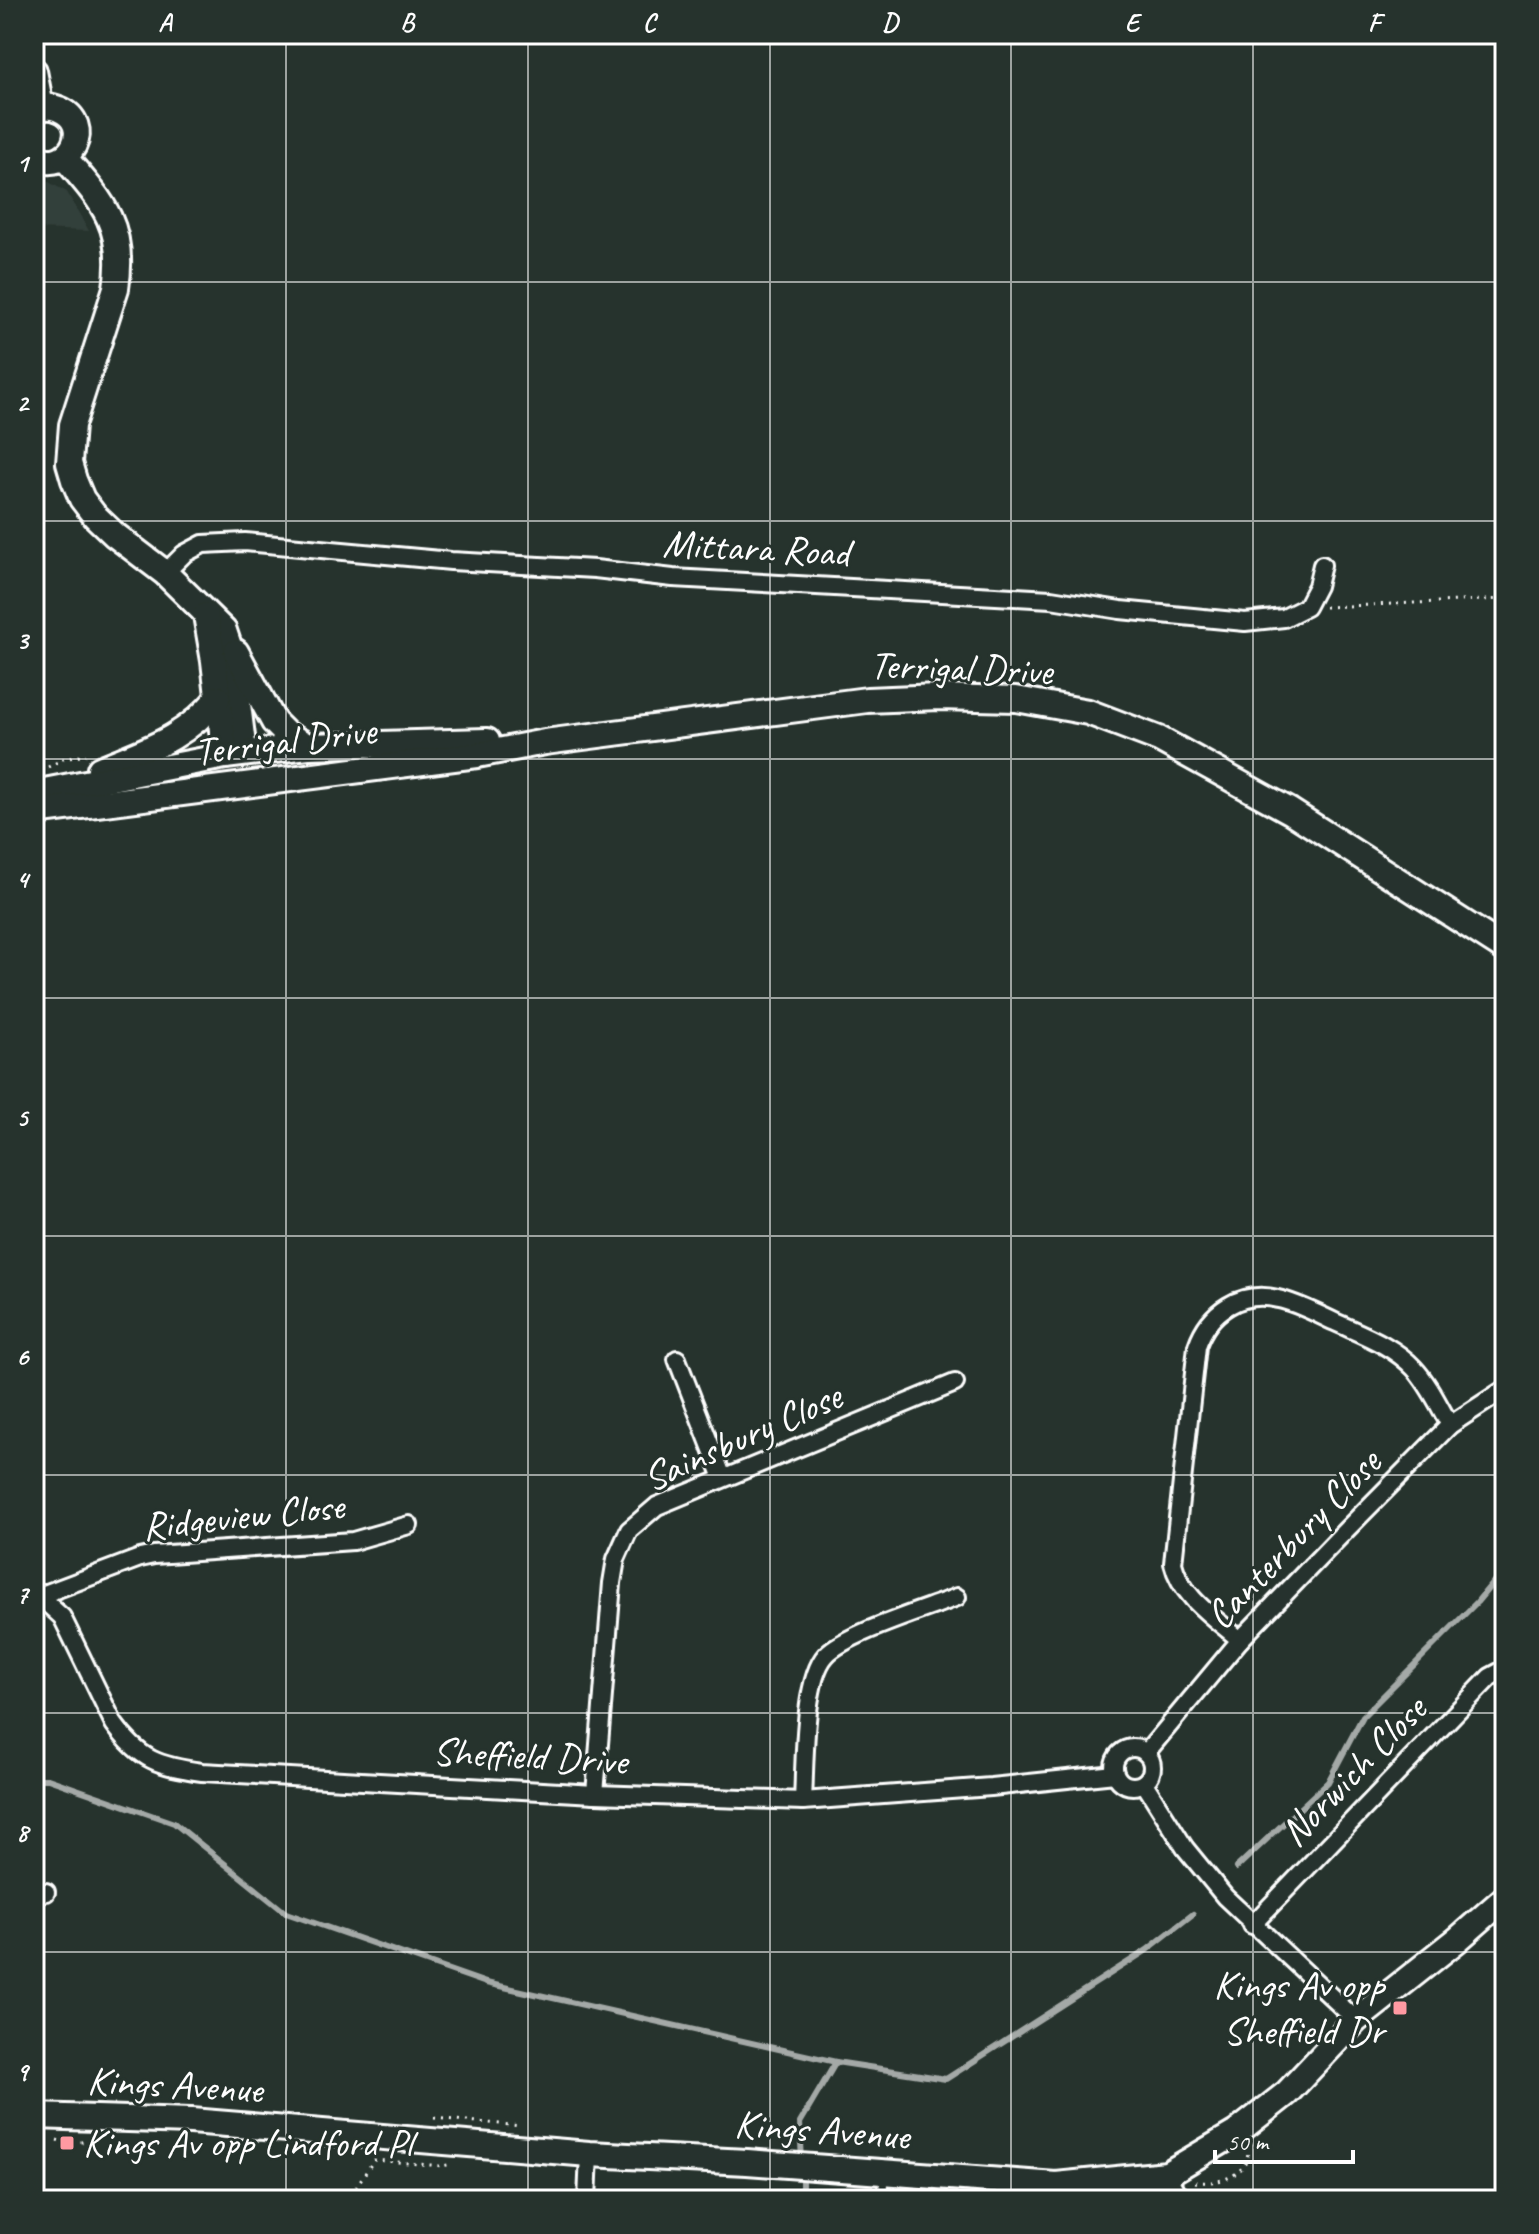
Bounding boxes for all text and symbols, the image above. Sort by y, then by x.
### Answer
text: A [158,6,173,39]
text: B [400,6,416,39]
text: C [643,6,659,39]
text: D [882,6,900,39]
text: E [1125,6,1143,39]
text: F [1368,6,1386,39]
text: 1 [16,147,31,180]
text: 2 [16,386,30,419]
street label: Mittara Road [661,518,857,578]
text: 3 [16,624,30,657]
street label: Terrigal Drive [869,640,1056,696]
street label: Terrigal Drive [191,705,381,777]
text: 4 [16,863,31,896]
text: 5 [16,1101,30,1134]
text: 6 [16,1340,30,1373]
street label: Sainsbury Close [635,1370,852,1503]
street label: Canterbury Close [1195,1436,1393,1640]
street label: Ridgeview Close [140,1480,349,1551]
text: 7 [16,1578,30,1611]
street label: Norwich Close [1269,1683,1439,1857]
street label: Sheffield Drive [431,1726,632,1786]
text: 8 [16,1816,31,1849]
place label: Kings Av opp Sheffield Dr [1214,1960,1388,2056]
marker: Kings Av opp Sheffield Dr [1391,1999,1409,2017]
text: 9 [16,2055,30,2088]
street label: Kings Avenue [86,2055,267,2115]
street label: Kings Avenue [733,2099,914,2161]
scale bar [1215,2114,1353,2164]
place label: Kings Av opp Lindford Pl [83,2118,419,2168]
text: 50 m [1227,2127,1270,2157]
marker: Kings Av opp Lindford Pl [58,2134,76,2152]

